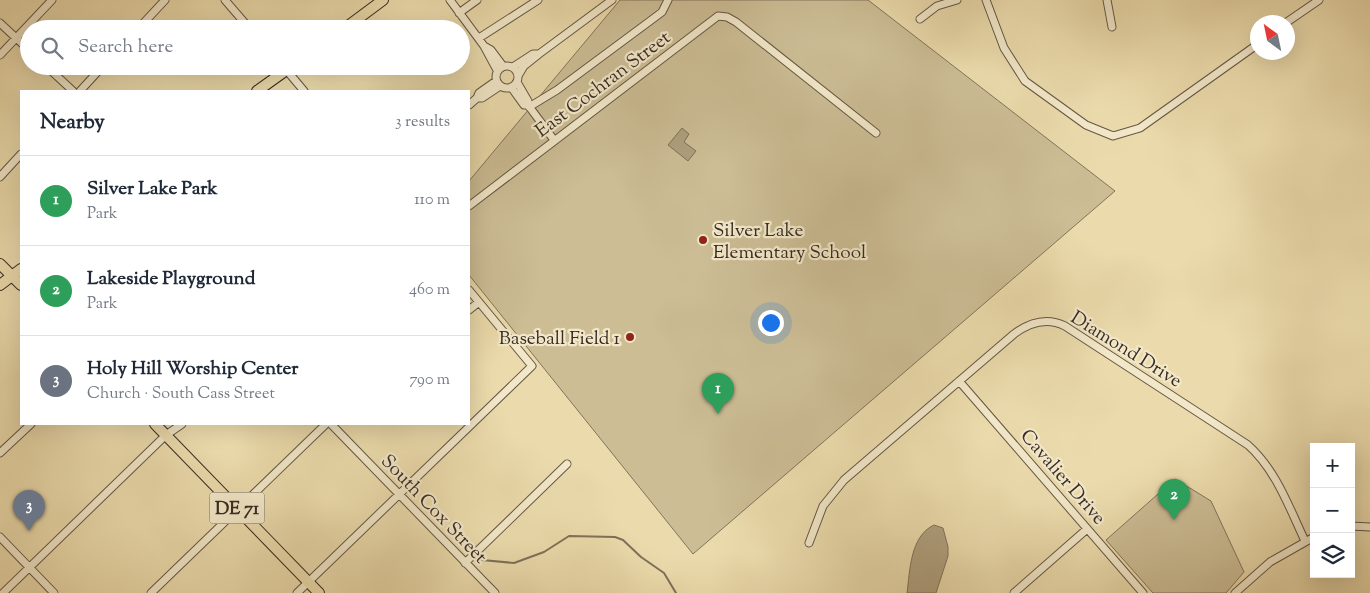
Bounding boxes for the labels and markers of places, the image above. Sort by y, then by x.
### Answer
place label: Silver Lake Elementary School [713,218,866,267]
marker: Silver Lake Elementary School [697,234,709,246]
place label: Baseball Field 1 [499,326,621,353]
marker: Baseball Field 1 [624,331,636,343]
pin: 1 [702,373,734,414]
pin: 2 [1158,479,1190,520]
pin: 3 [13,490,45,531]

